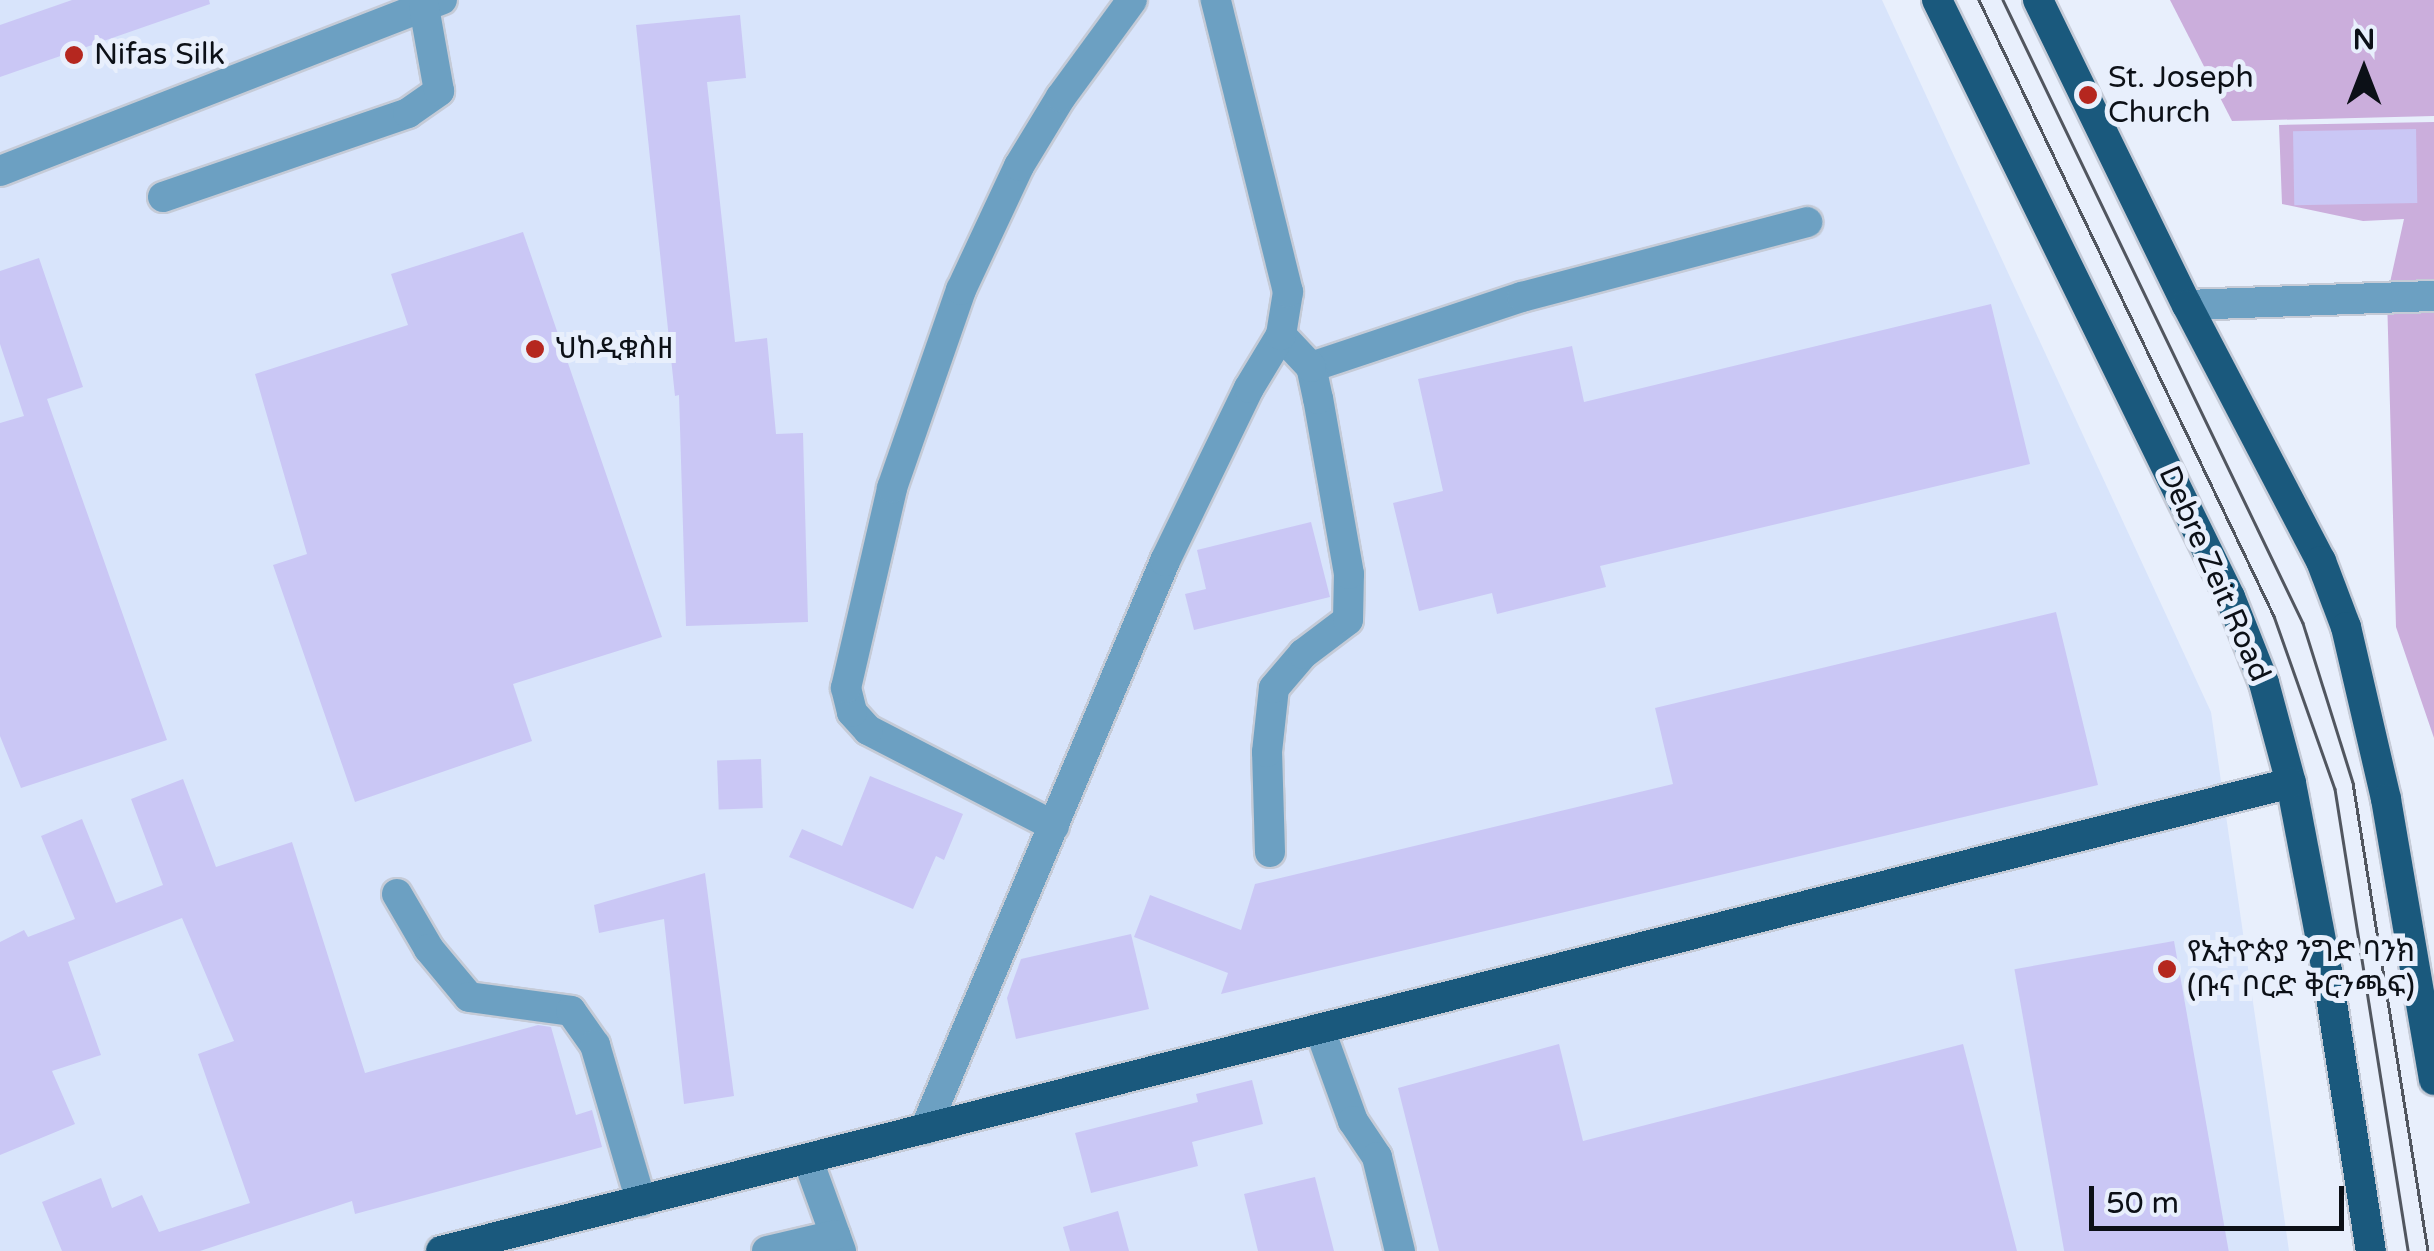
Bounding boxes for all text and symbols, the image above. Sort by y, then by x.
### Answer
north arrow [2314,20,2414,120]
text: N [2353,23,2375,57]
place label: Nifas Silk [94,37,225,73]
marker: Nifas Silk [63,44,85,66]
place label: St. Joseph Church [2108,60,2254,130]
marker: St. Joseph Church [2077,84,2099,106]
place label: ህከዲቁስዘ [555,331,673,367]
marker: ህከዲቁስዘ [524,338,546,360]
street label: Debre Zeit Road [2150,461,2278,687]
place label: የኢትዮጵያ ንግድ ባንክ (ቡና ቦርድ ቅርንጫፍ) [2187,934,2415,1004]
marker: የኢትዮጵያ ንግድ ባንክ (ቡና ቦርድ ቅርንጫፍ) [2156,958,2178,980]
scale bar [2094,1166,2349,1228]
text: 50 m [2106,1185,2179,1222]

